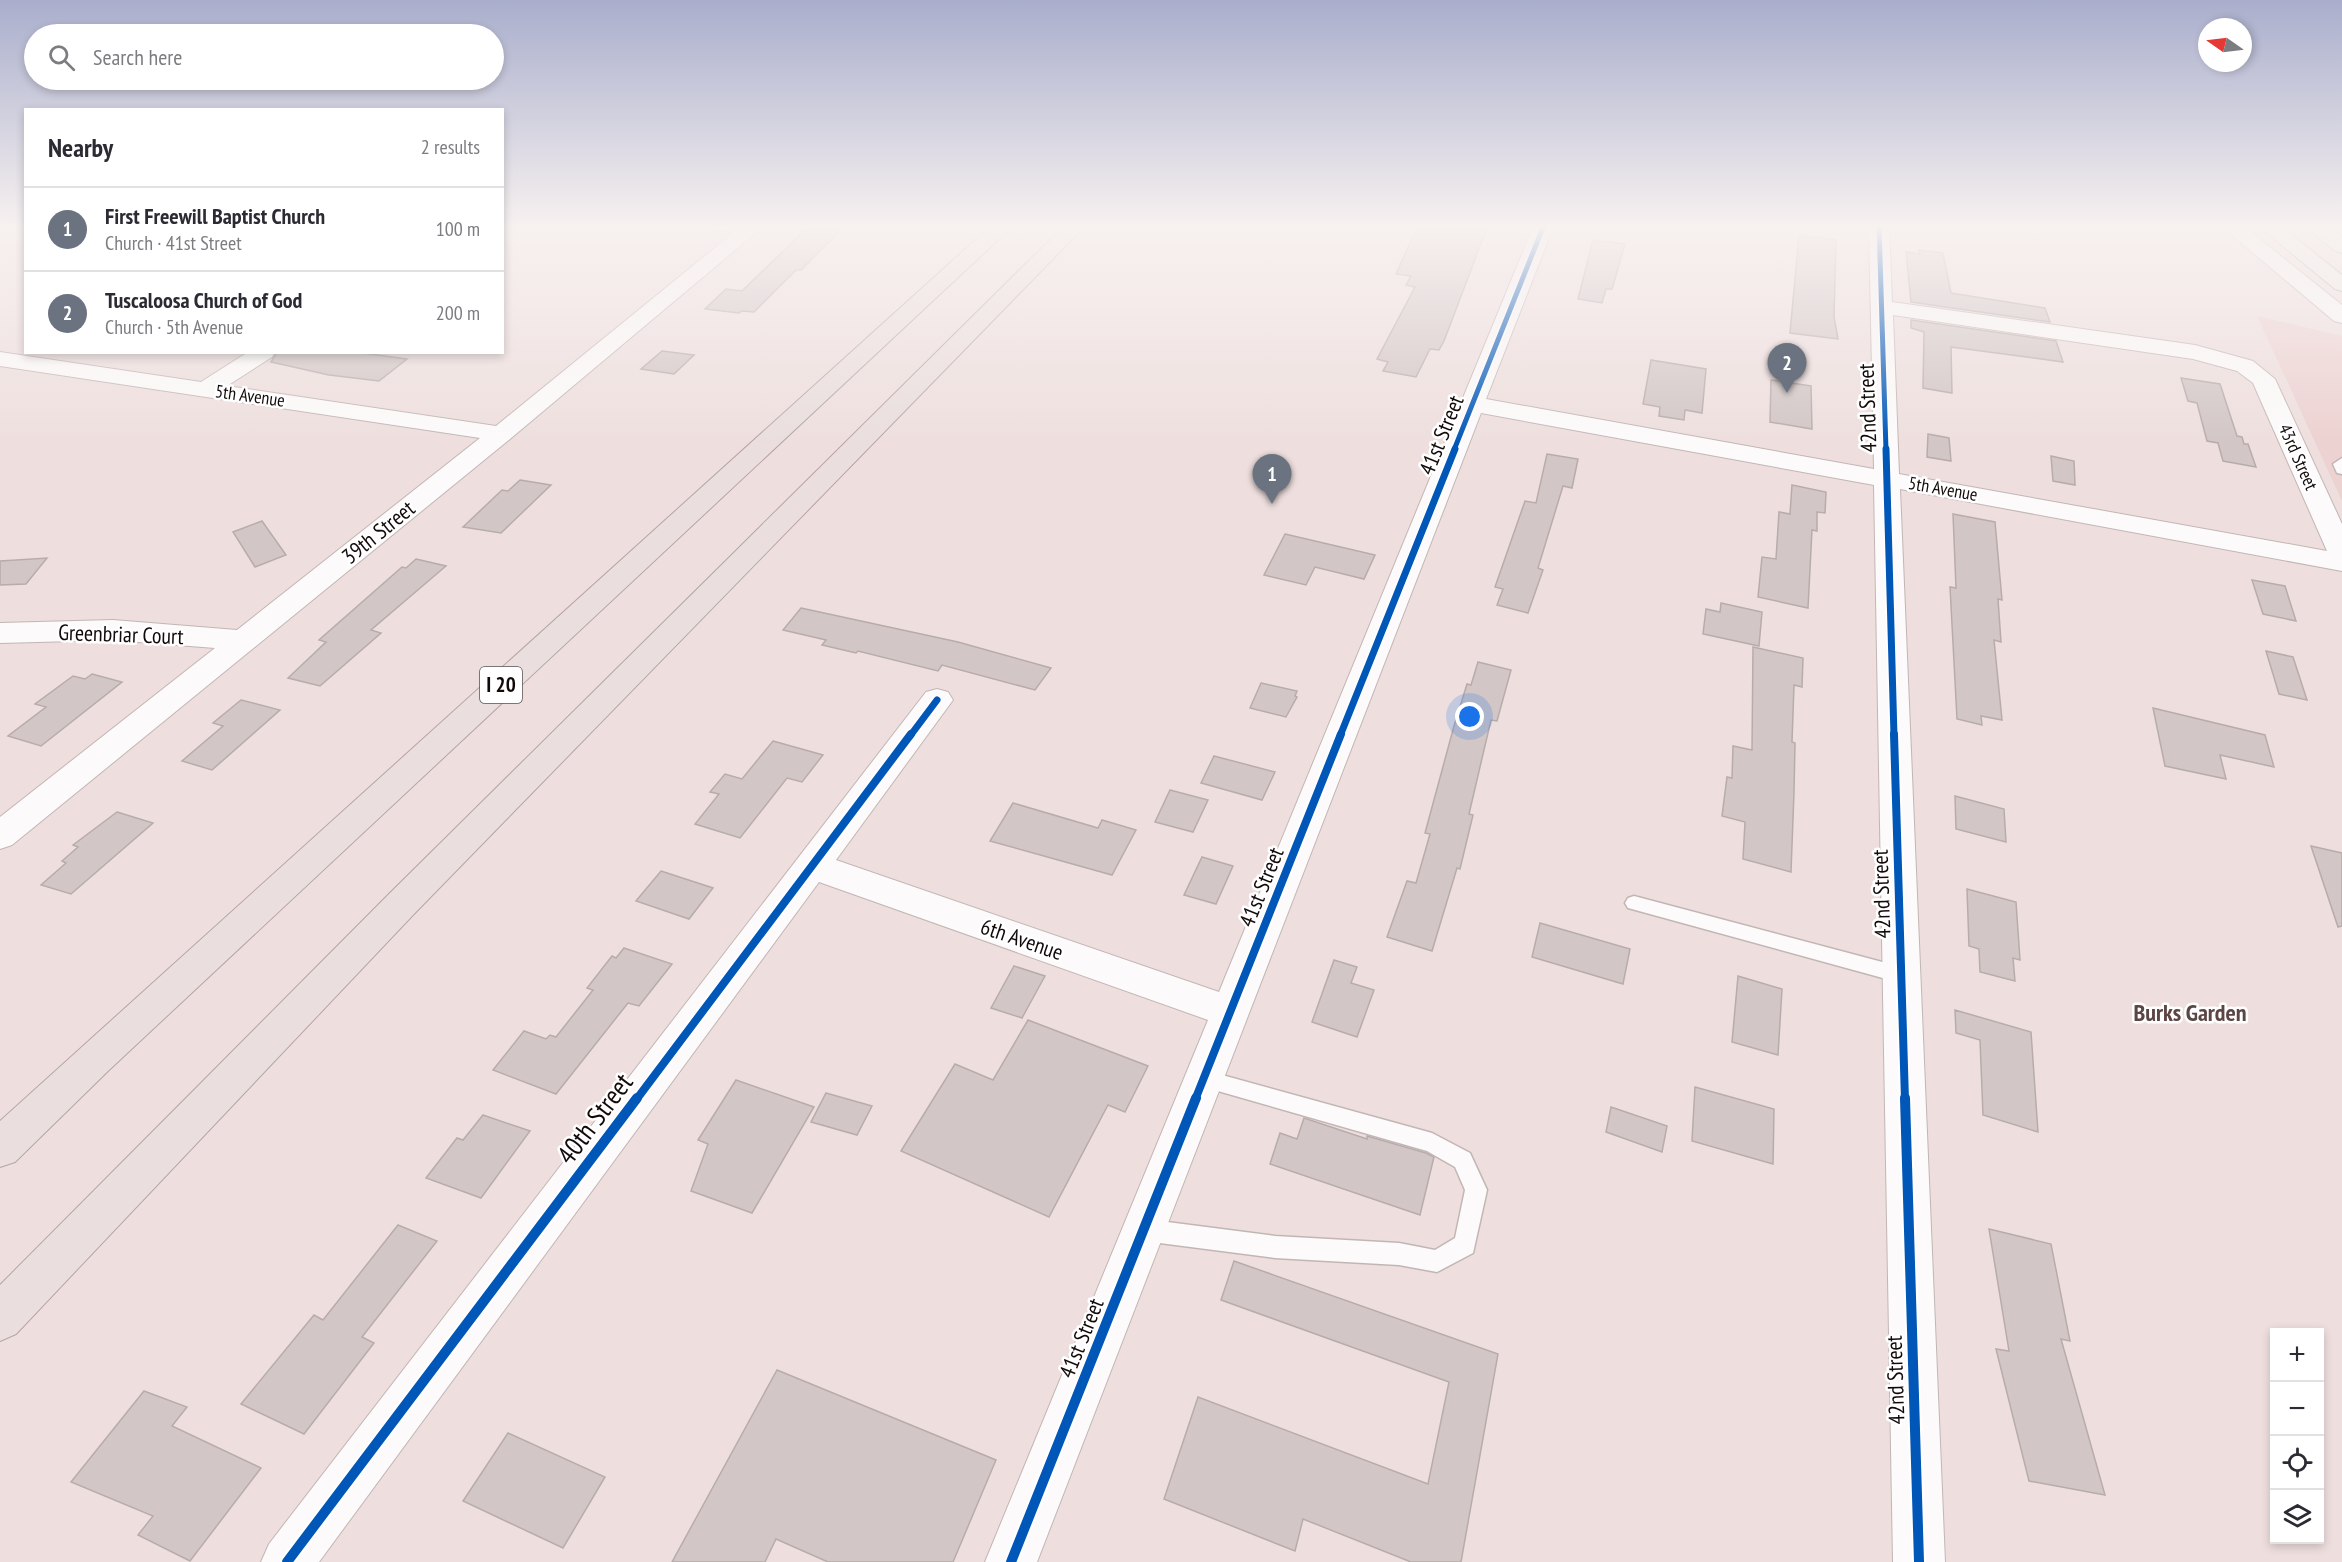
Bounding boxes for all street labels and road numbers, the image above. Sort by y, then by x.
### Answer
street label: 42nd Street [1851,363,1883,453]
street label: 5th Avenue [214,379,286,412]
street label: 41st Street [1412,391,1470,479]
street label: 43rd Street [2274,420,2323,493]
street label: 5th Avenue [1907,471,1979,506]
street label: 39th Street [336,494,420,570]
street label: Greenbriar Court [58,618,184,650]
road number: I 20 [480,667,522,703]
street label: 41st Street [1232,843,1290,931]
street label: 42nd Street [1865,849,1897,939]
street label: 6th Avenue [977,912,1067,966]
street label: 40th Street [549,1066,640,1171]
street label: 41st Street [1052,1294,1110,1382]
street label: 42nd Street [1879,1335,1911,1425]

